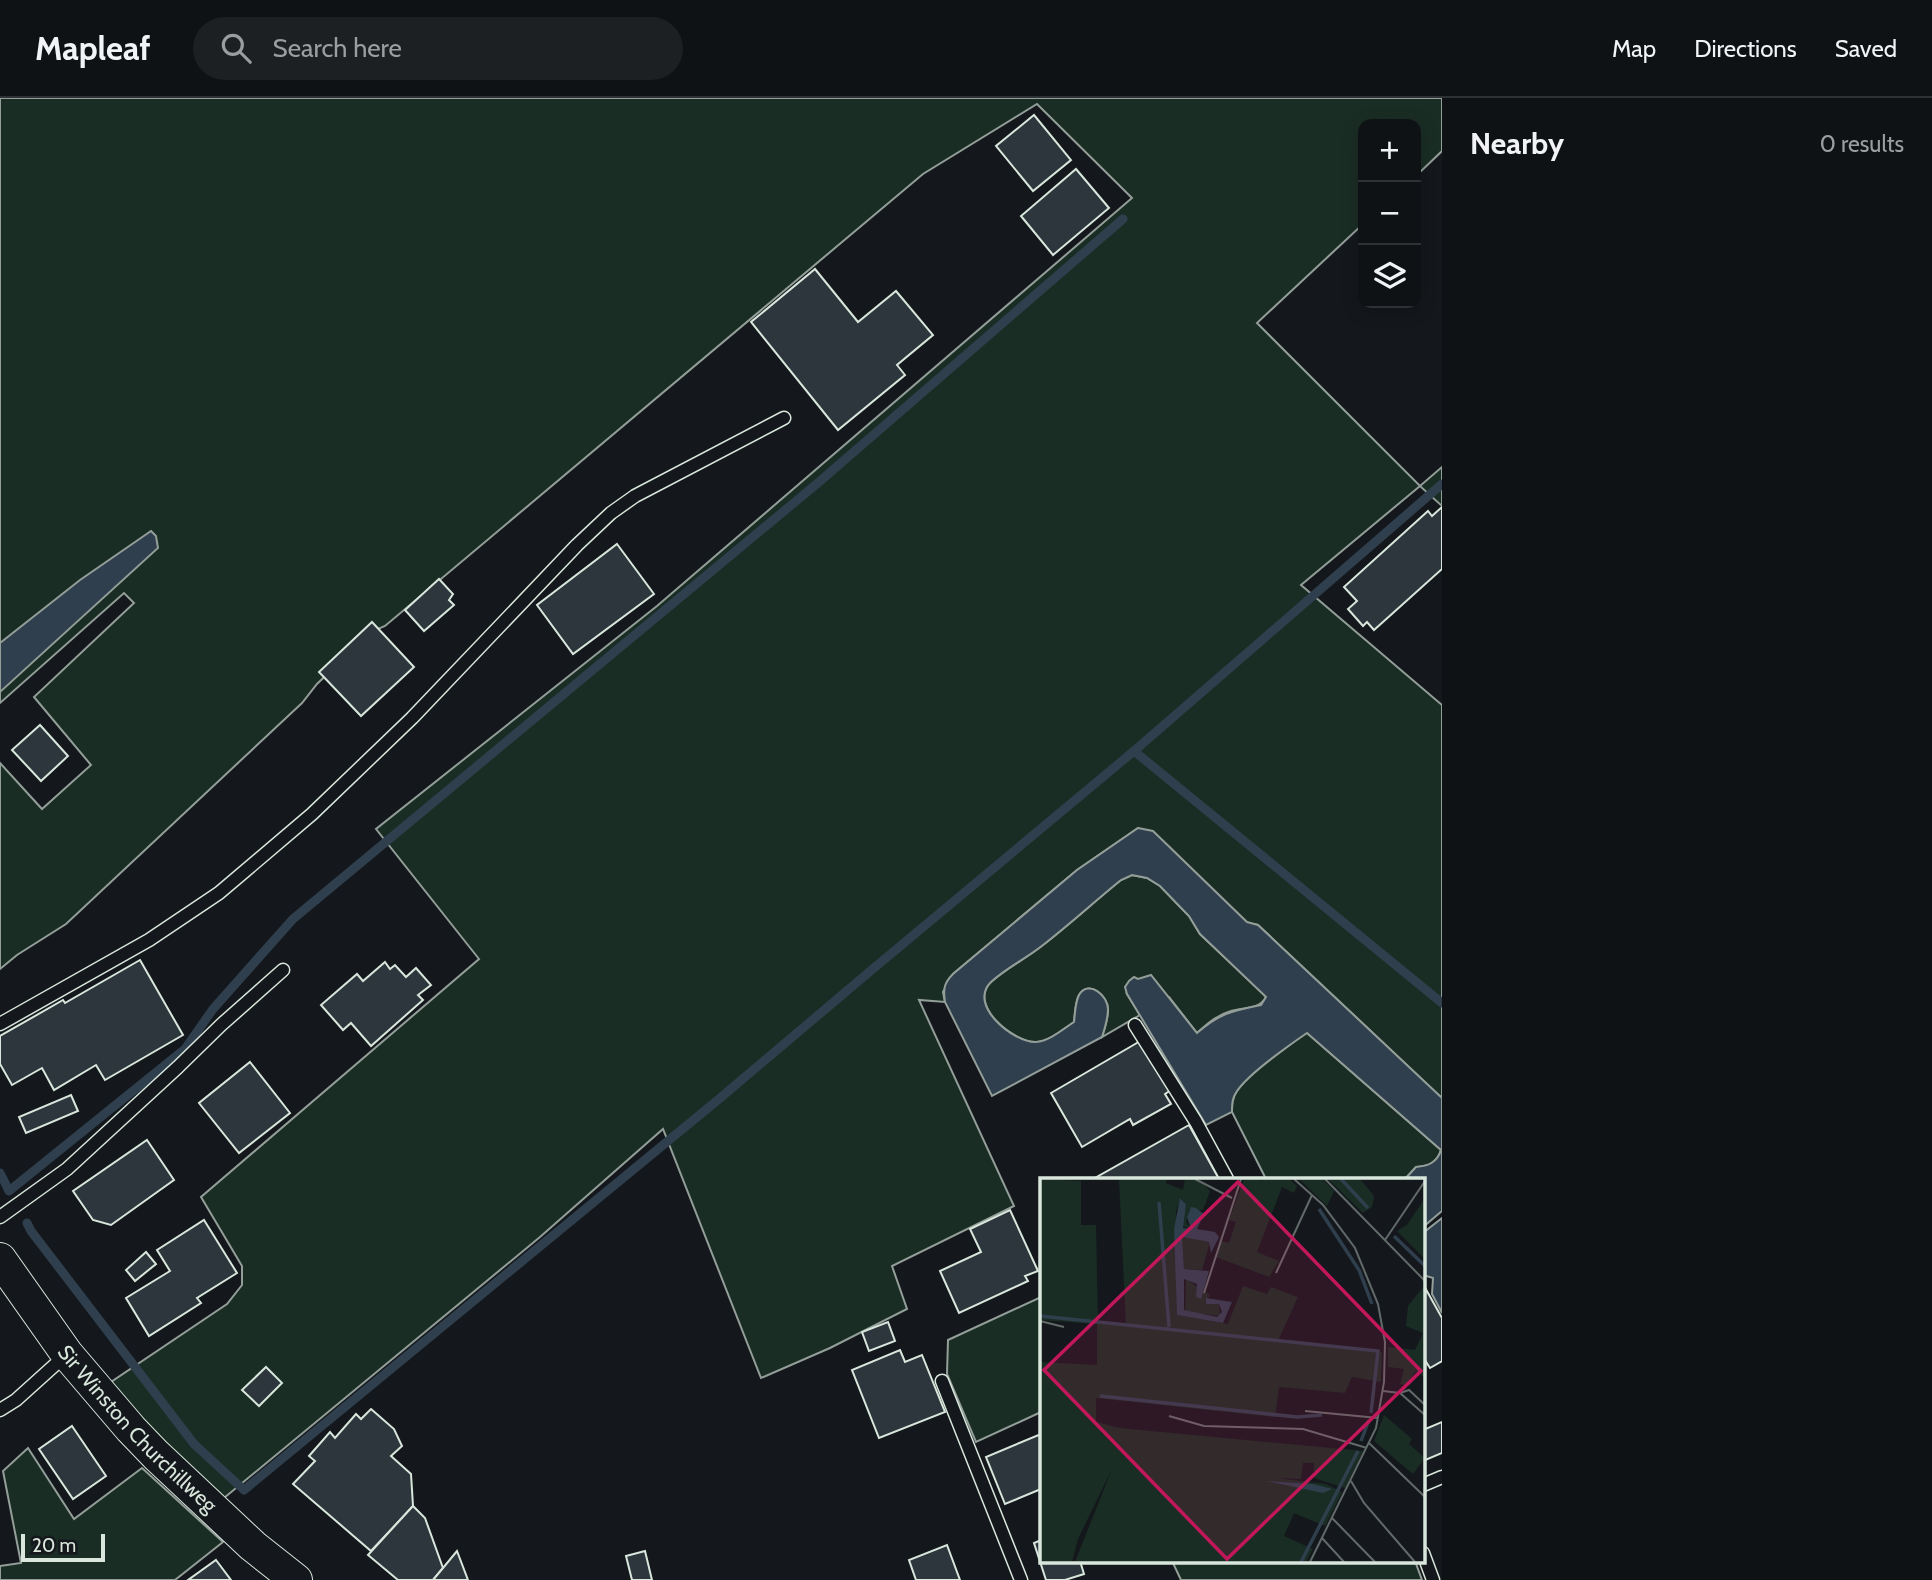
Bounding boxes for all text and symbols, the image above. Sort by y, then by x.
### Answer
search box [193,17,683,80]
text: Mapleaf [35,28,151,68]
icon: search [217,29,255,67]
text: Search here [273,32,402,64]
text: Map [1612,34,1656,63]
text: Directions [1694,34,1797,63]
text: Saved [1835,34,1897,63]
map controls [1358,119,1421,308]
button: + [1358,119,1421,182]
text: Nearby [1470,125,1564,162]
text: 0 results [1820,130,1904,158]
button: − [1358,182,1421,245]
button: layers [1358,245,1421,308]
inset map [1040,1178,1424,1562]
street label: Sir Winston Churchillweg [53,1340,223,1518]
scale bar [21,1531,105,1563]
text: 20 m [32,1534,76,1557]

